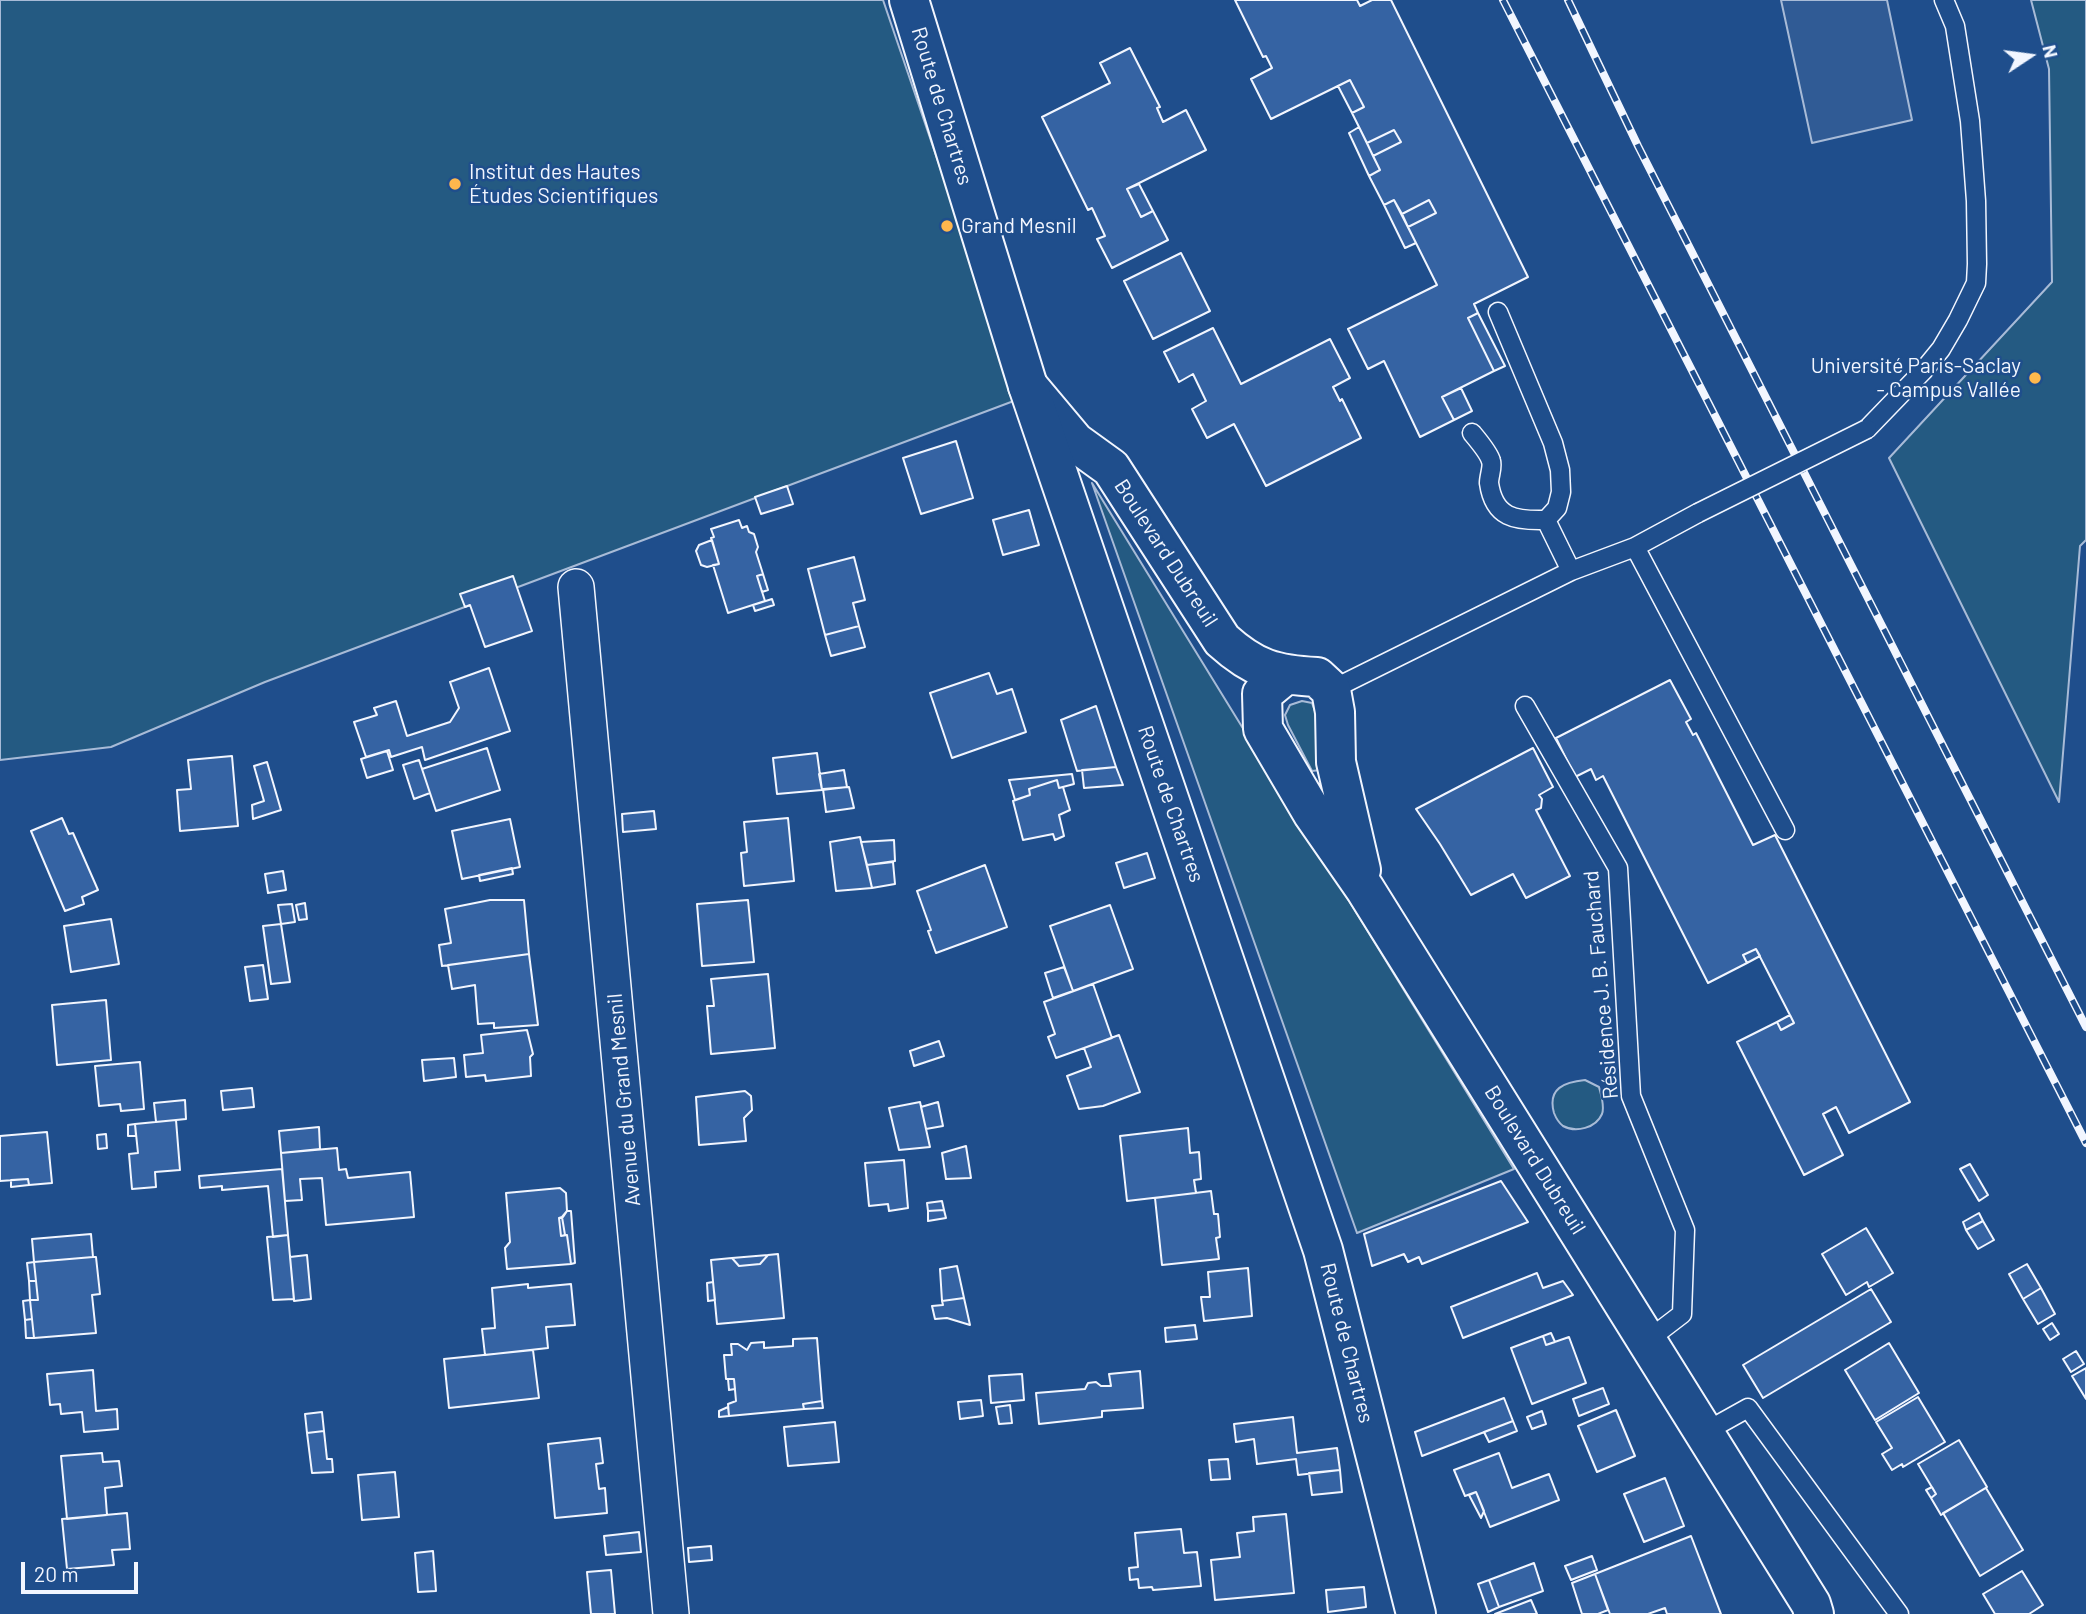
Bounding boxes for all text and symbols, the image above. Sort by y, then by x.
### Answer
north arrow [1995,21,2065,91]
street label: Route de Chartres [906,24,978,188]
text: N [2038,42,2064,60]
place label: Institut des Hautes Études Scientifiques [469,159,658,209]
marker: Institut des Hautes Études Scientifiques [447,176,463,192]
place label: Grand Mesnil [961,213,1077,239]
marker: Grand Mesnil [939,218,955,234]
place label: Université Paris-Saclay - Campus Vallée [1811,353,2021,403]
marker: Université Paris-Saclay - Campus Vallée [2027,370,2043,386]
street label: Boulevard Dubreuil [1109,474,1223,632]
street label: Route de Chartres [1132,722,1210,886]
street label: Résidence J. B. Fauchard [1578,870,1624,1100]
street label: Avenue du Grand Mesnil [602,993,646,1207]
street label: Boulevard Dubreuil [1479,1081,1591,1239]
street label: Route de Chartres [1315,1260,1379,1426]
scale bar [24,1548,142,1592]
text: 20 m [34,1561,79,1586]

